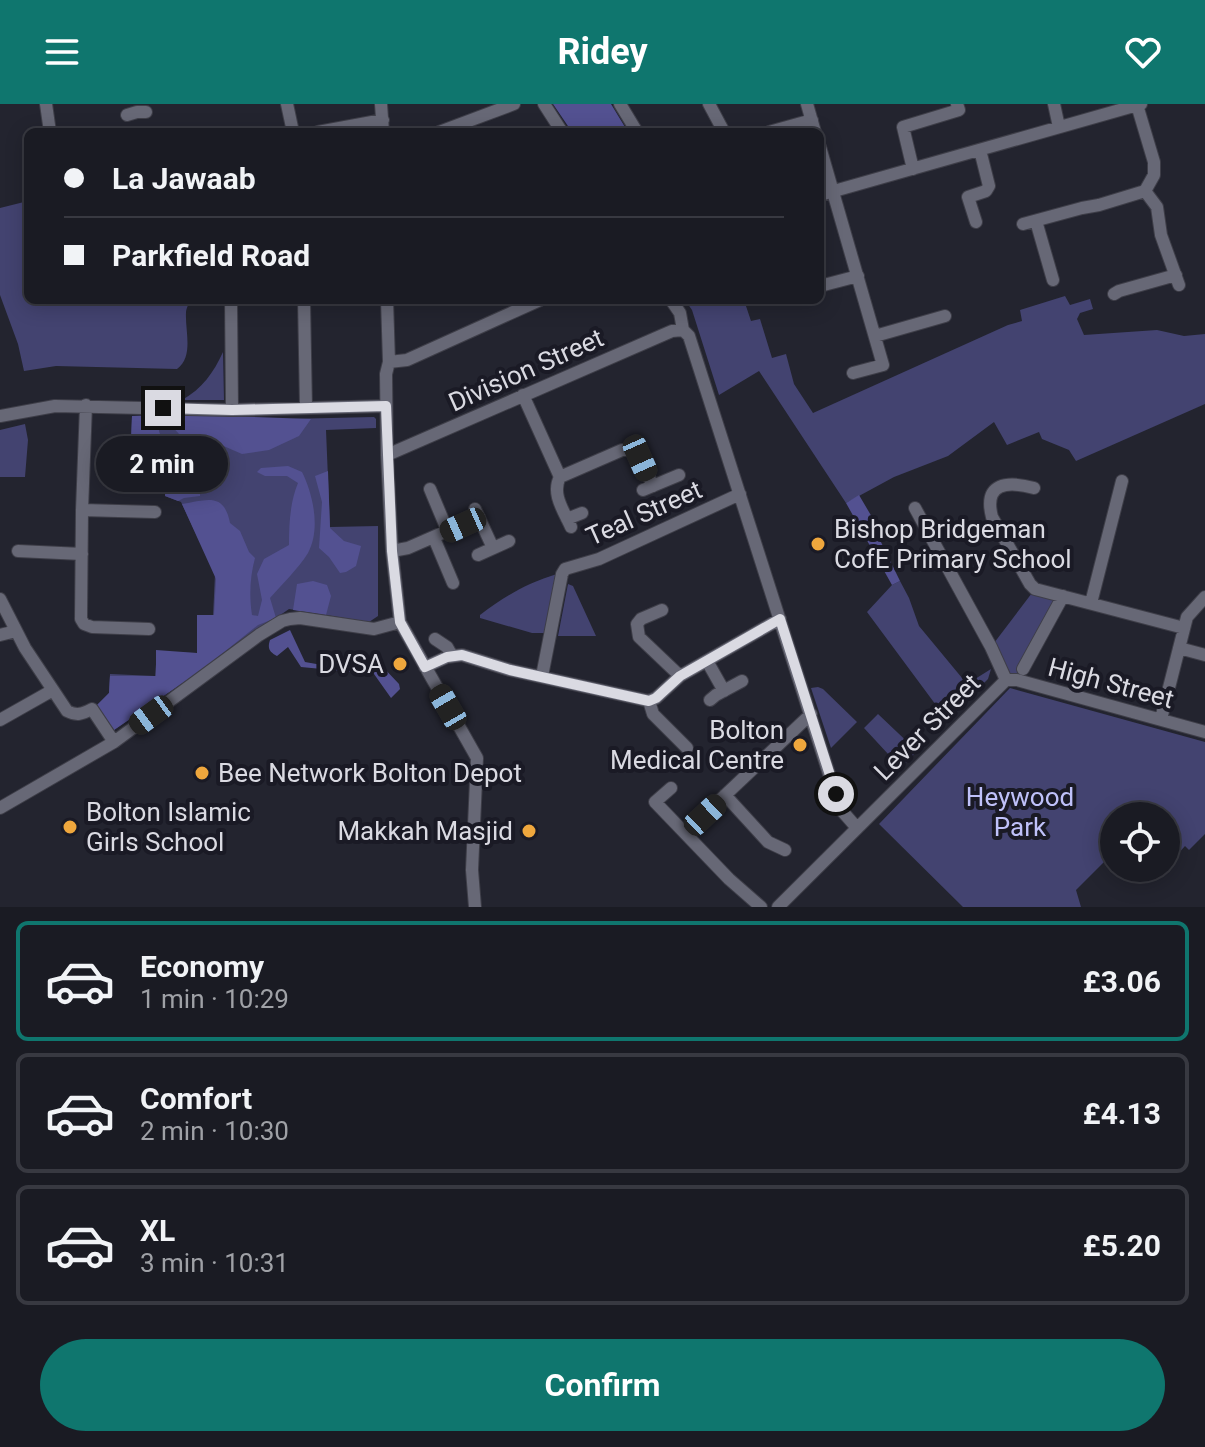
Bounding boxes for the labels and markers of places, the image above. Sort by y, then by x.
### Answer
place label: Bishop Bridgeman CofE Primary School [834,514,1072,574]
marker: Bishop Bridgeman CofE Primary School [809,535,827,553]
place label: DVSA [318,649,384,679]
marker: DVSA [391,655,409,673]
place label: Bolton Medical Centre [610,715,784,775]
marker: Bolton Medical Centre [791,736,809,754]
place label: Bee Network Bolton Depot [218,758,522,788]
marker: Bee Network Bolton Depot [193,764,211,782]
place label: Bolton Islamic Girls School [86,797,251,857]
place label: Makkah Masjid [337,816,513,846]
marker: Bolton Islamic Girls School [61,818,79,836]
marker: Makkah Masjid [520,822,538,840]

